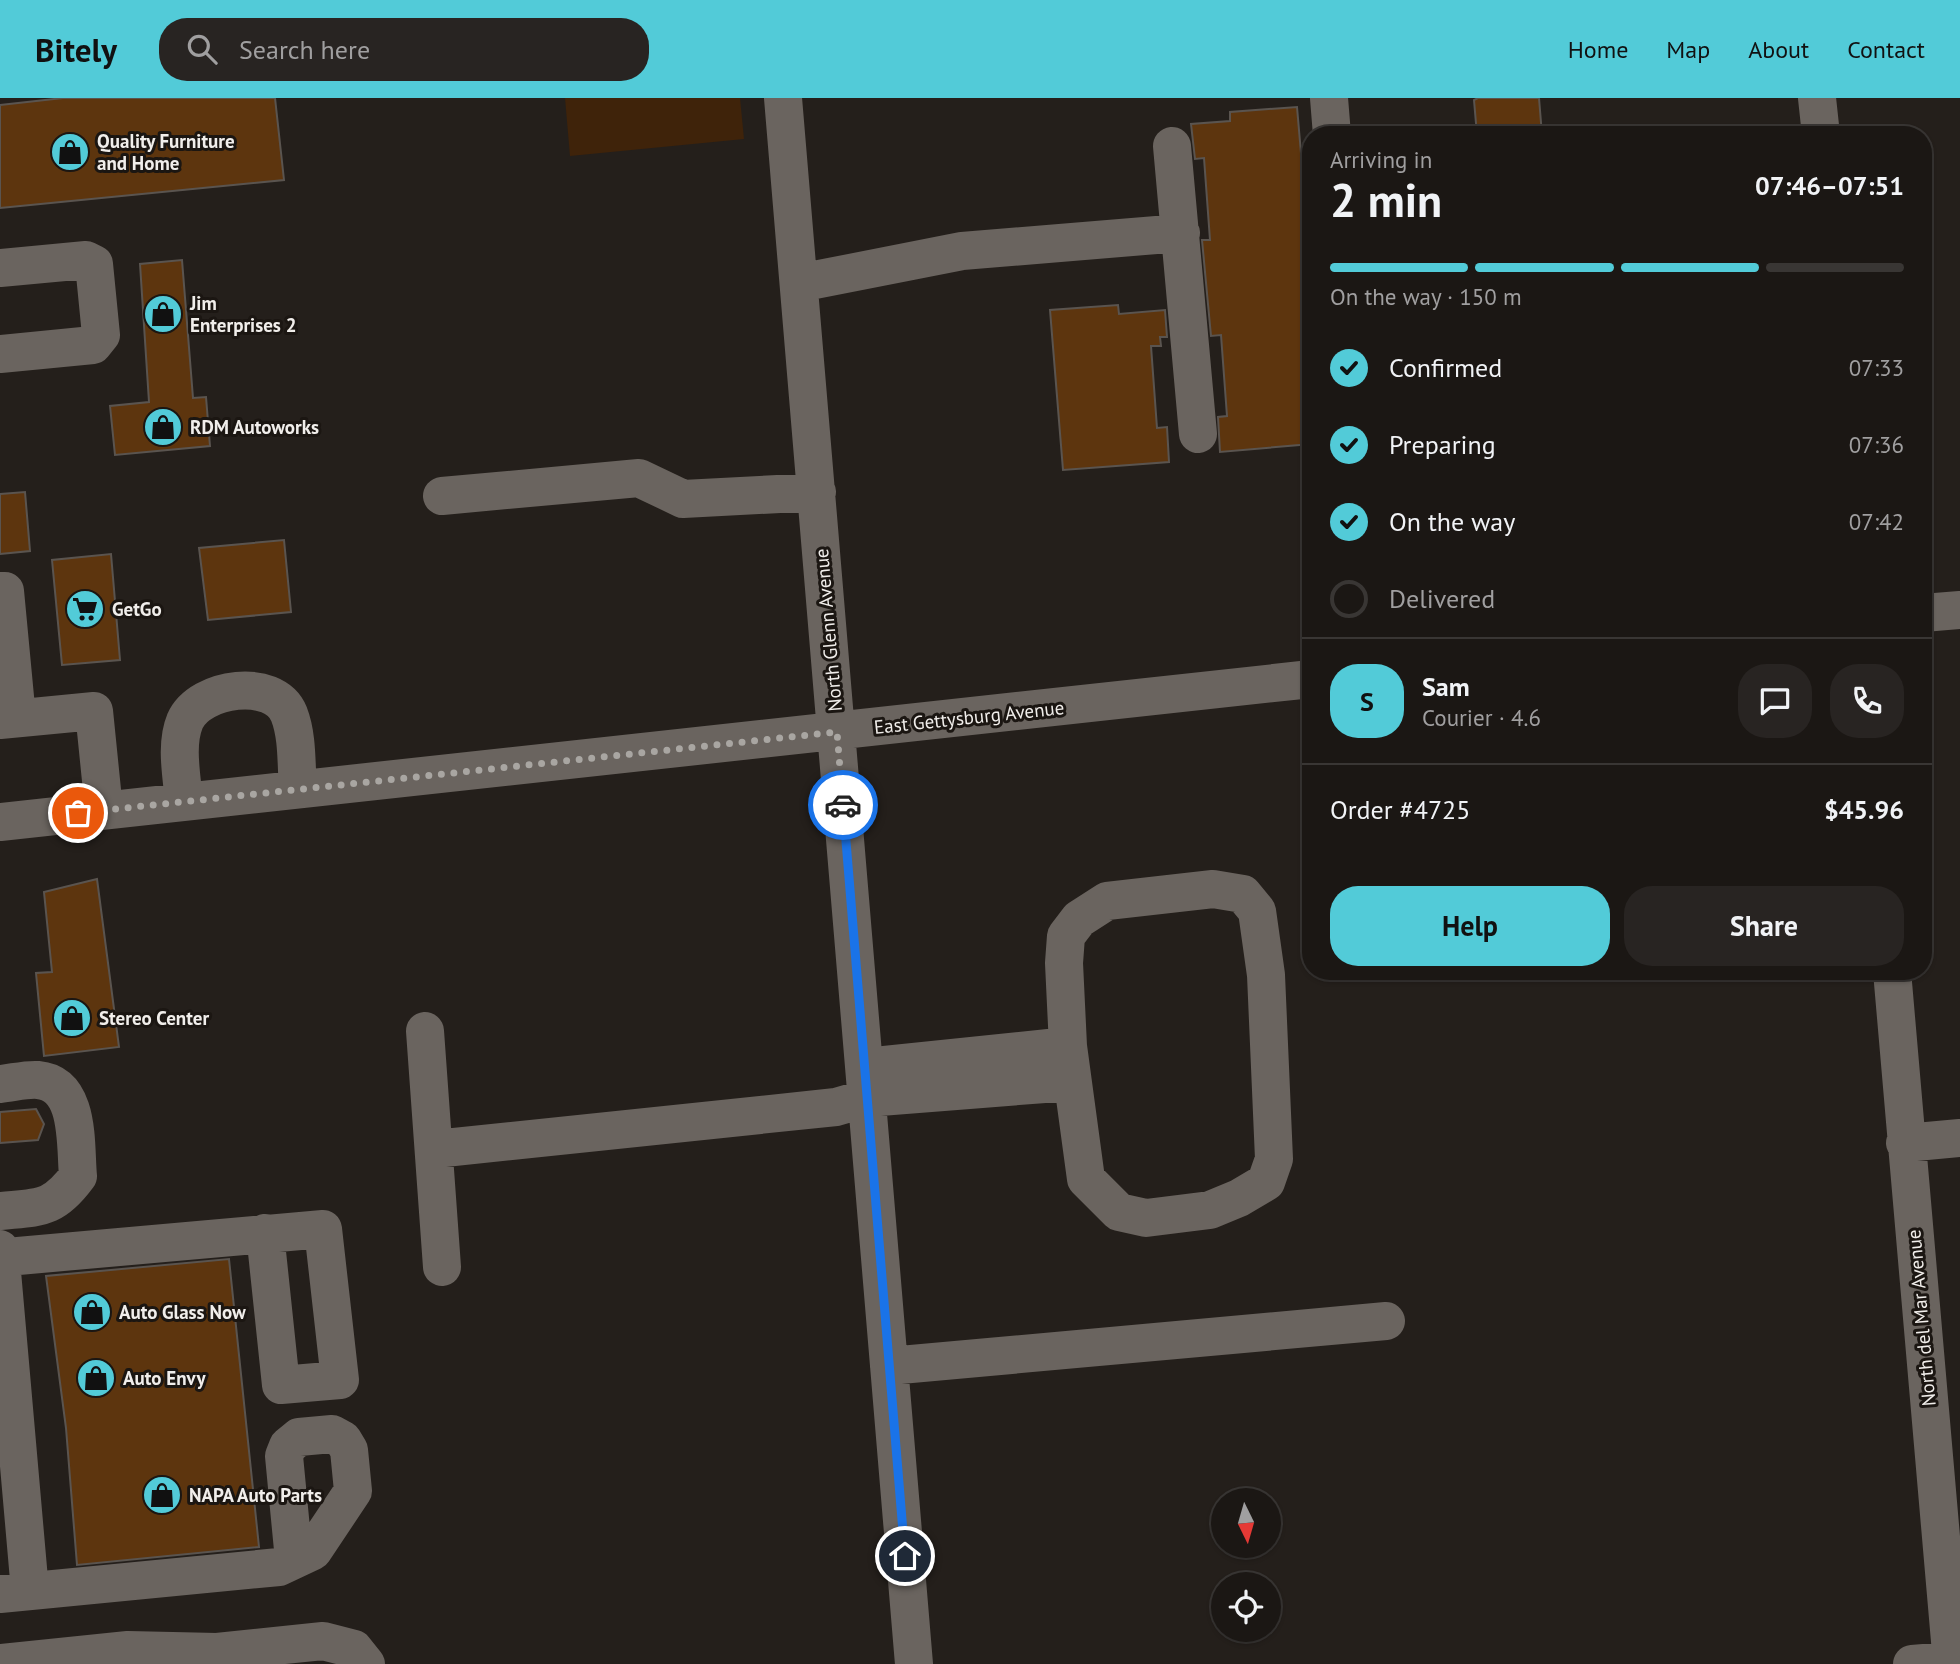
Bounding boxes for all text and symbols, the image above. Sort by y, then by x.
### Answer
search box [159,18,649,81]
text: Bitely [35,28,117,71]
icon: search [183,30,221,68]
text: Search here [239,33,370,66]
text: Home [1568,34,1628,65]
text: Map [1666,34,1710,65]
text: About [1748,34,1809,65]
text: Contact [1847,34,1925,65]
place label: Quality Furniture and Home [97,129,235,175]
shop icon: Quality Furniture and Home [49,131,91,173]
text: Arriving in [1330,145,1432,174]
text: 07:46–07:51 [1755,169,1904,202]
text: 2 min [1330,170,1442,230]
text: On the way · 150 m [1330,282,1522,311]
place label: Jim Enterprises 2 [189,291,296,337]
shop icon: Jim Enterprises 2 [142,293,184,335]
icon: check [1330,349,1368,387]
text: Confirmed [1389,351,1502,384]
text: 07:33 [1849,353,1904,382]
shop icon: RDM Autoworks [142,406,184,448]
place label: RDM Autoworks [190,415,319,439]
icon: check [1330,426,1368,464]
text: Preparing [1389,428,1496,461]
text: 07:36 [1849,430,1904,459]
icon: check [1330,503,1368,541]
text: On the way [1389,505,1515,538]
text: 07:42 [1849,507,1904,536]
street label: North Glenn Avenue [809,548,847,712]
text: Delivered [1389,582,1495,615]
supermarket icon: GetGo [64,588,106,630]
place label: GetGo [112,597,162,621]
button: chat [1738,664,1812,738]
button: phone [1830,664,1904,738]
text: Sam [1422,670,1470,703]
text: S [1360,685,1374,718]
street label: East Gettysburg Avenue [873,695,1065,739]
text: Courier · 4.6 [1422,703,1541,732]
courier [808,770,878,840]
pin [48,783,108,843]
icon: car [824,786,862,824]
text: Order #4725 [1330,793,1470,826]
text: $45.96 [1824,793,1904,826]
icon: bag [59,794,97,832]
button: Help [1330,886,1610,966]
button: Share [1624,886,1904,966]
shop icon: Stereo Center [51,997,93,1039]
place label: Stereo Center [99,1006,209,1030]
street label: North del Mar Avenue [1901,1229,1941,1407]
shop icon: Auto Glass Now [71,1291,113,1333]
place label: Auto Glass Now [119,1300,246,1324]
shop icon: Auto Envy [75,1357,117,1399]
place label: Auto Envy [123,1366,206,1390]
shop icon: NAPA Auto Parts [141,1474,183,1516]
place label: NAPA Auto Parts [189,1483,322,1507]
north arrow [1211,1488,1281,1558]
map controls [1211,1488,1281,1642]
pin [875,1526,935,1586]
icon: home [886,1537,924,1575]
button: locate [1211,1572,1281,1642]

